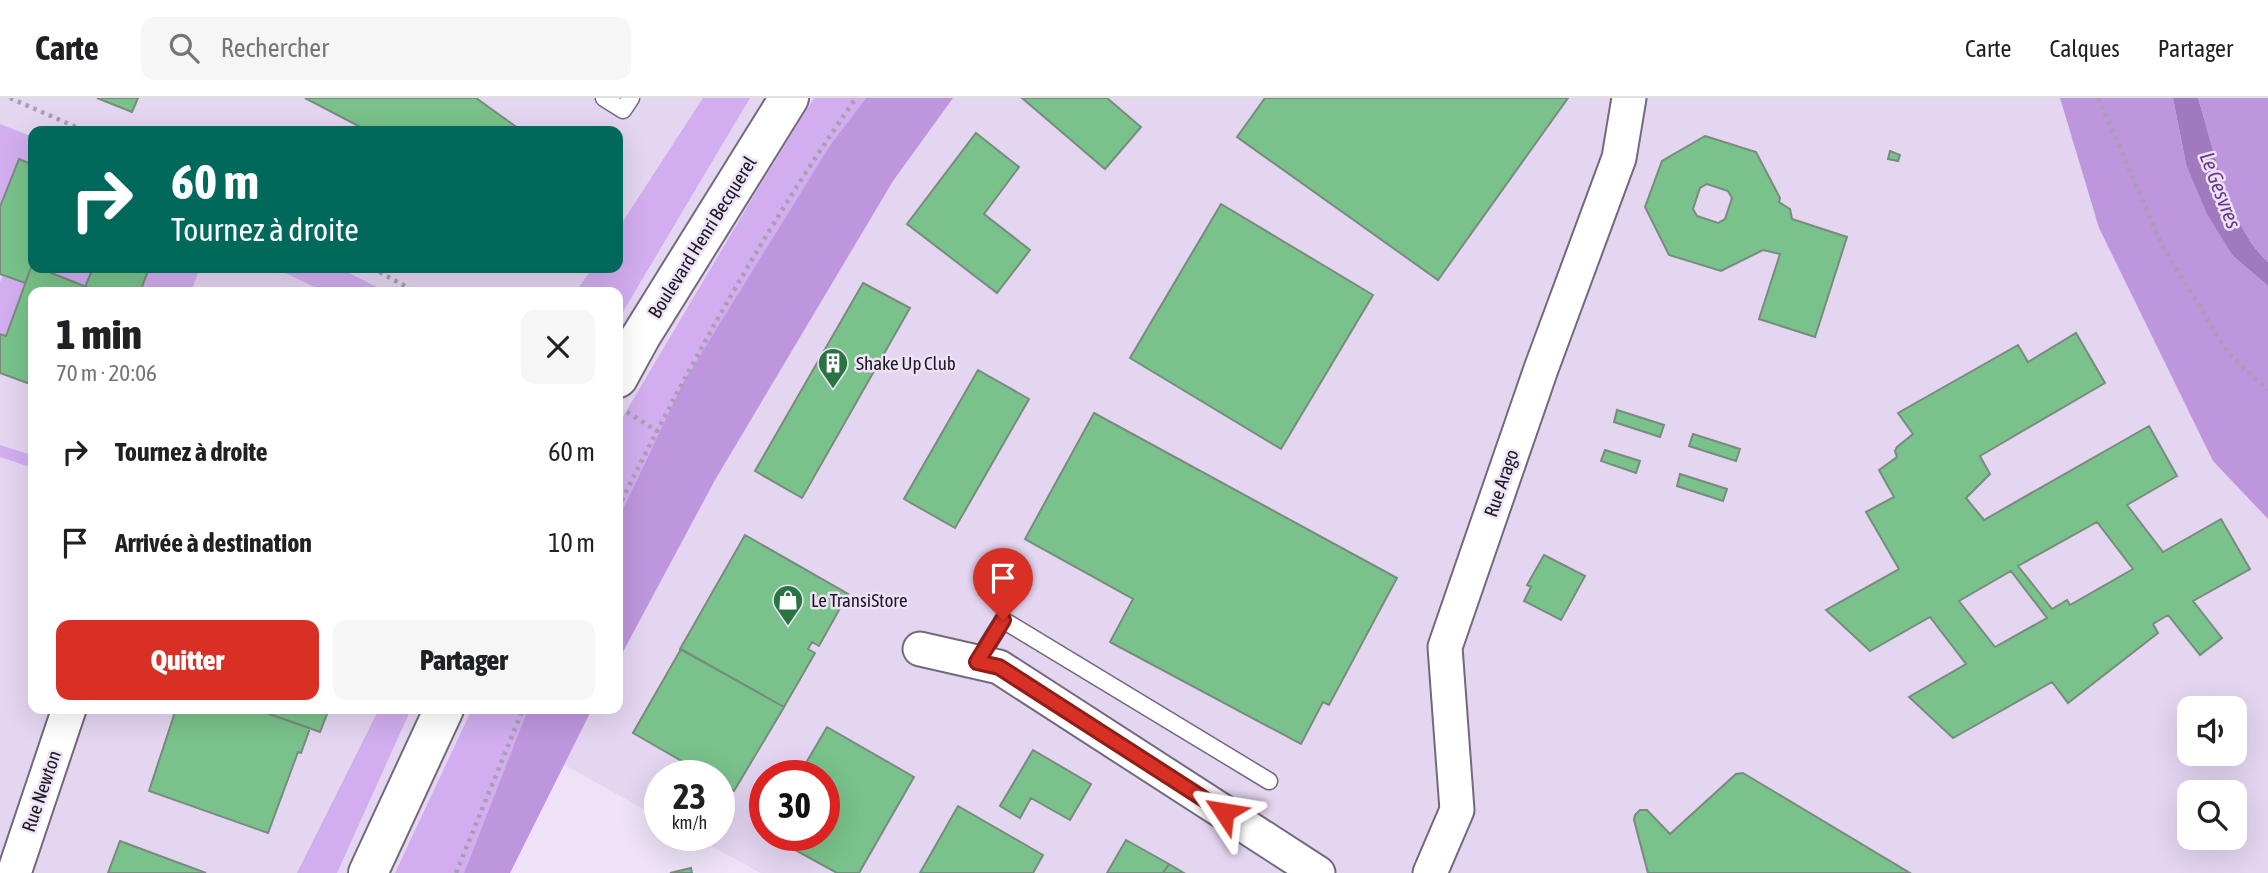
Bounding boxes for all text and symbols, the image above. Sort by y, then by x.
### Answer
search box [141,17,631,80]
text: Carte [35,29,99,67]
icon: search [165,29,203,67]
text: Rechercher [221,33,329,63]
text: Carte [1965,35,2011,62]
text: Calques [2049,35,2120,62]
text: Partager [2158,35,2233,62]
water label: Le Gesvres [2196,148,2246,232]
street label: Boulevard Henri Becquerel [643,152,761,322]
text: 60 m [171,153,259,209]
icon: right [56,154,147,245]
text: Tournez à droite [171,211,359,248]
text: 1 min [56,310,142,358]
button: close [521,310,595,384]
building icon: Shake Up Club [816,346,850,390]
place label: Shake Up Club [856,352,956,374]
text: 70 m · 20:06 [56,360,157,386]
icon: right [56,433,94,471]
text: Tournez à droite [115,437,268,467]
text: 60 m [548,437,595,467]
street label: Rue Arago [1479,446,1523,520]
icon: arrive [56,524,94,562]
text: Arrivée à destination [115,528,312,558]
text: 10 m [548,528,595,558]
pin [973,548,1033,620]
icon: arrive [984,559,1022,597]
shop icon: Le TransiStore [771,583,805,627]
place label: Le TransiStore [811,589,908,611]
button: Quitter [56,620,319,700]
button: Partager [333,620,595,700]
map controls [2177,696,2247,850]
button: sound [2177,696,2247,766]
street label: Rue Newton [17,748,65,834]
speed limit sign: 30 [749,760,840,851]
position arrow [1187,775,1261,849]
text: 23 [673,776,706,816]
button: search [2177,780,2247,850]
text: km/h [672,812,707,833]

